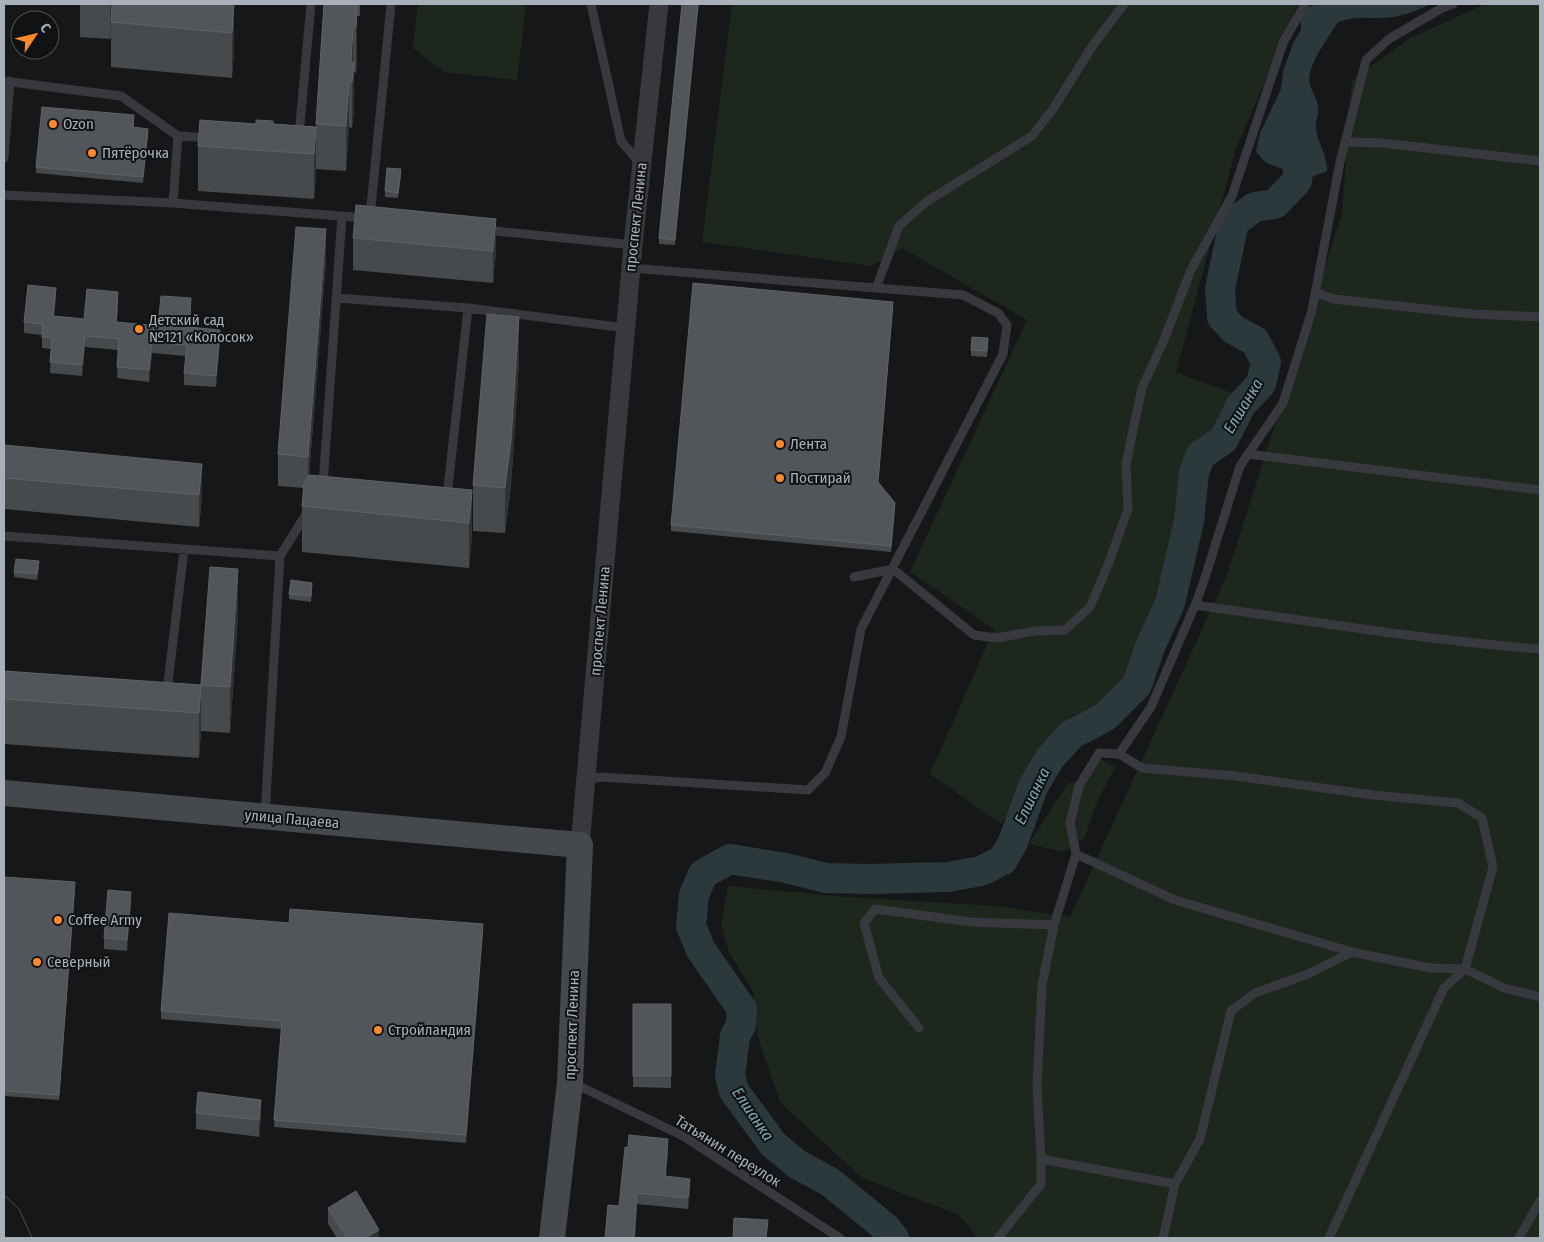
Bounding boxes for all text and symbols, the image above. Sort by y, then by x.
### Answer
north arrow [10,10,60,60]
text: С [36,20,55,36]
place label: Ozon [63,115,94,133]
marker: Ozon [47,118,59,130]
place label: Пятёрочка [102,144,169,162]
marker: Пятёрочка [86,147,98,159]
street label: проспект Ленина [621,161,651,273]
place label: Детский сад №121 «Колосок» [148,311,254,346]
marker: Детский сад №121 «Колосок» [133,323,145,335]
water label: Елшанка [1219,375,1267,437]
place label: Лента [790,435,827,453]
marker: Лента [774,438,786,450]
place label: Постирай [790,469,851,487]
marker: Постирай [774,472,786,484]
street label: проспект Ленина [586,565,614,677]
water label: Елшанка [1010,765,1054,827]
street label: улица Пацаева [244,806,340,832]
place label: Coffee Army [68,911,142,929]
marker: Coffee Army [52,914,64,926]
place label: Северный [47,953,111,971]
marker: Северный [31,956,43,968]
street label: проспект Ленина [561,970,583,1080]
place label: Стройландия [388,1021,471,1039]
marker: Стройландия [372,1024,384,1036]
water label: Елшанка [728,1084,778,1144]
street label: Татьянин переулок [672,1111,784,1191]

